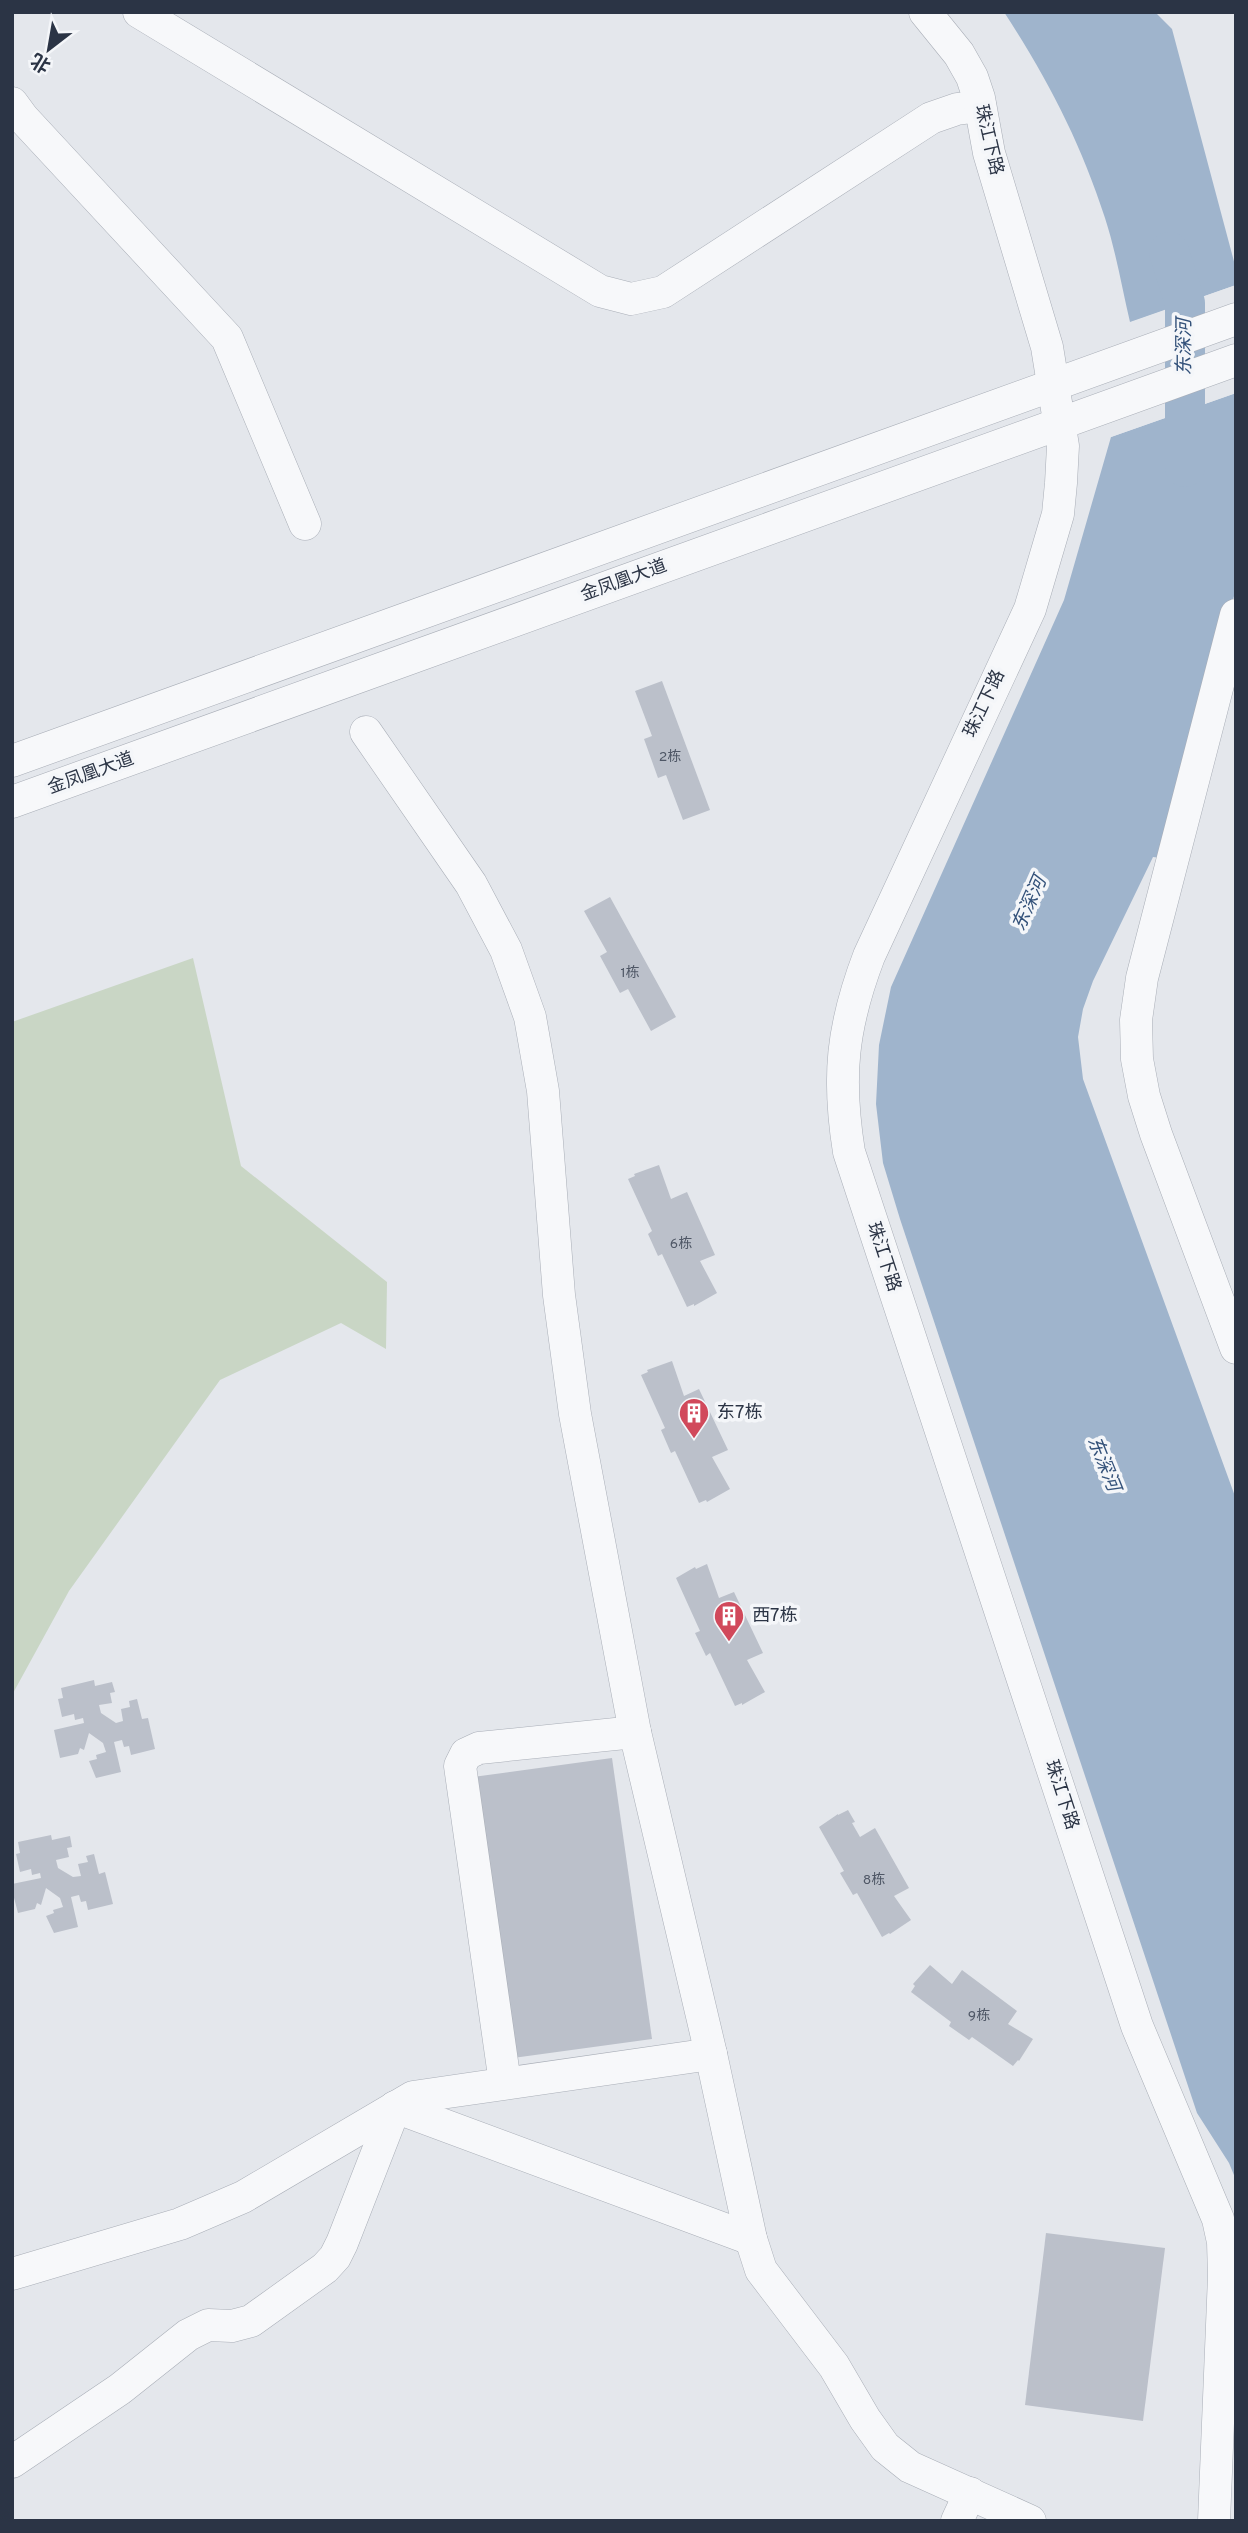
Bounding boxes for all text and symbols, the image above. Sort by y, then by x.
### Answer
north arrow [14,14,84,84]
text: 北 [27,47,56,77]
street label: 珠江下路 [969,102,1007,178]
water label: 东深河 [1173,315,1197,376]
street label: 金凤凰大道 [578,555,670,607]
street label: 珠江下路 [959,667,1011,741]
street label: 金凤凰大道 [45,748,137,800]
house number: 2栋 [659,748,681,766]
water label: 东深河 [1007,869,1054,935]
house number: 1栋 [620,964,640,982]
street label: 珠江下路 [861,1219,905,1295]
house number: 6栋 [670,1235,692,1253]
building icon: 东7栋 [677,1396,711,1440]
place label: 东7栋 [717,1402,762,1425]
water label: 东深河 [1081,1433,1126,1499]
building icon: 西7栋 [712,1599,746,1643]
place label: 西7栋 [752,1605,797,1628]
street label: 珠江下路 [1039,1757,1083,1833]
house number: 8栋 [863,1871,885,1889]
house number: 9栋 [968,2007,990,2025]

